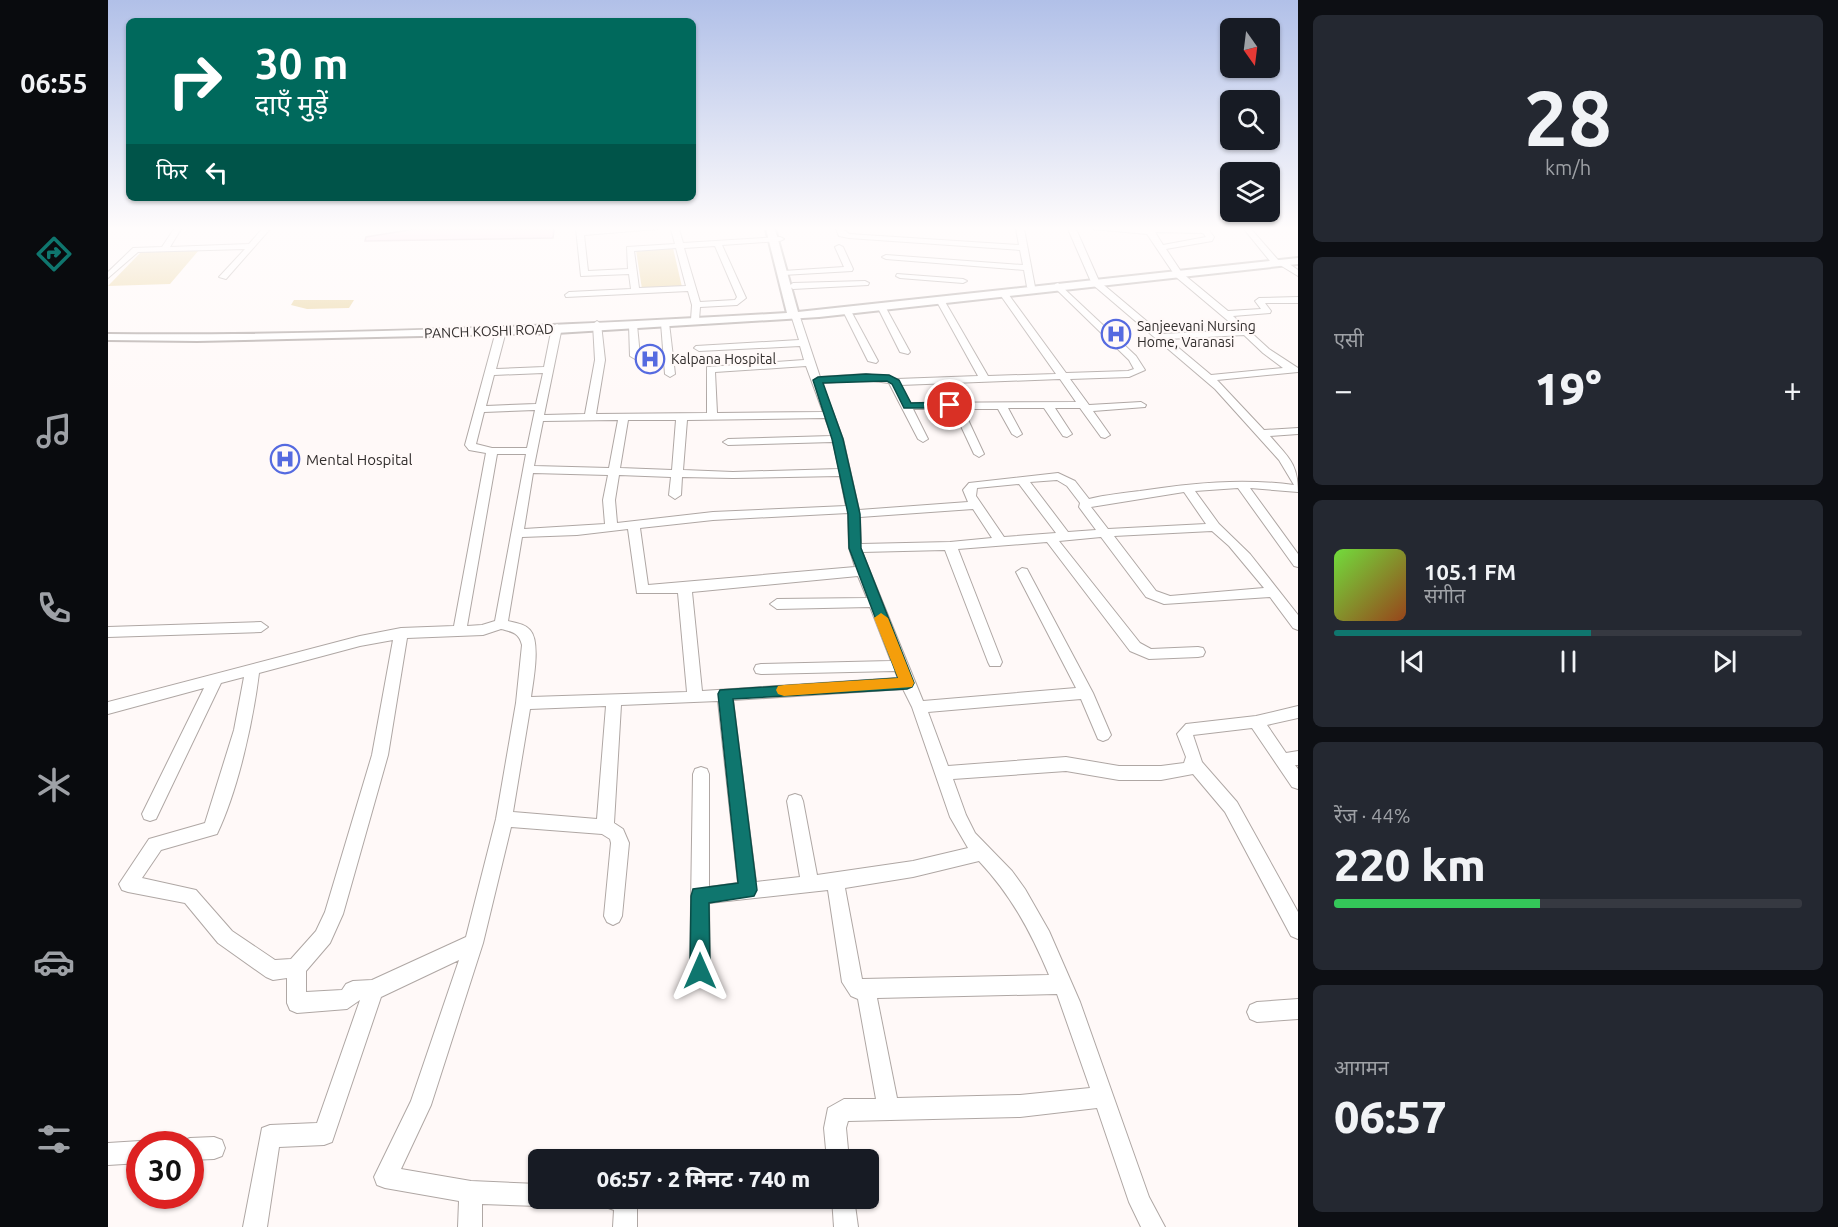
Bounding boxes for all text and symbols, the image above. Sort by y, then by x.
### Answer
north arrow [1220,18,1280,78]
map controls [1220,18,1280,222]
text: 30 m [255,40,349,87]
icon: right [156,42,234,120]
text: 06:55 [20,68,88,98]
text: 28 [1524,73,1612,161]
text: दाएँ मुड़ें [255,89,328,119]
button: search [1220,90,1280,150]
icon: left [200,156,233,189]
text: km/h [1545,156,1591,179]
text: फिर [156,158,188,183]
button: layers [1220,162,1280,222]
icon: directions [33,233,75,275]
hospital icon: Sanjeevani Nursing Home, Varanasi [1100,318,1132,350]
place label: Sanjeevani Nursing Home, Varanasi [1137,318,1256,350]
street label: PANCH KOSHI ROAD [424,321,554,341]
text: एसी [1334,328,1364,351]
hospital icon: Kalpana Hospital [634,343,666,375]
place label: Kalpana Hospital [671,351,776,367]
text: 19° [1534,363,1602,414]
text: − [1334,371,1353,408]
text: + [1783,371,1802,408]
pin [924,379,975,430]
icon: arrive [933,388,966,421]
icon: music [33,410,75,452]
hospital icon: Mental Hospital [269,443,301,475]
place label: Mental Hospital [306,451,413,468]
text: 105.1 FM [1424,559,1516,584]
text: संगीत [1424,584,1465,607]
icon: phone [33,587,75,629]
icon: previous [1396,645,1429,678]
icon: pause [1552,645,1585,678]
icon: next [1708,645,1741,678]
icon: climate [33,764,75,806]
text: रेंज · 44% [1334,804,1410,827]
text: 220 km [1334,839,1486,890]
position arrow [668,939,732,1003]
icon: car [33,941,75,983]
text: आगमन [1334,1056,1389,1079]
text: 06:57 [1334,1091,1447,1142]
icon: filters [33,1118,75,1160]
speed limit sign: 30 [126,1131,204,1209]
text: 06:57 · 2 मिनट · 740 m [597,1166,810,1191]

